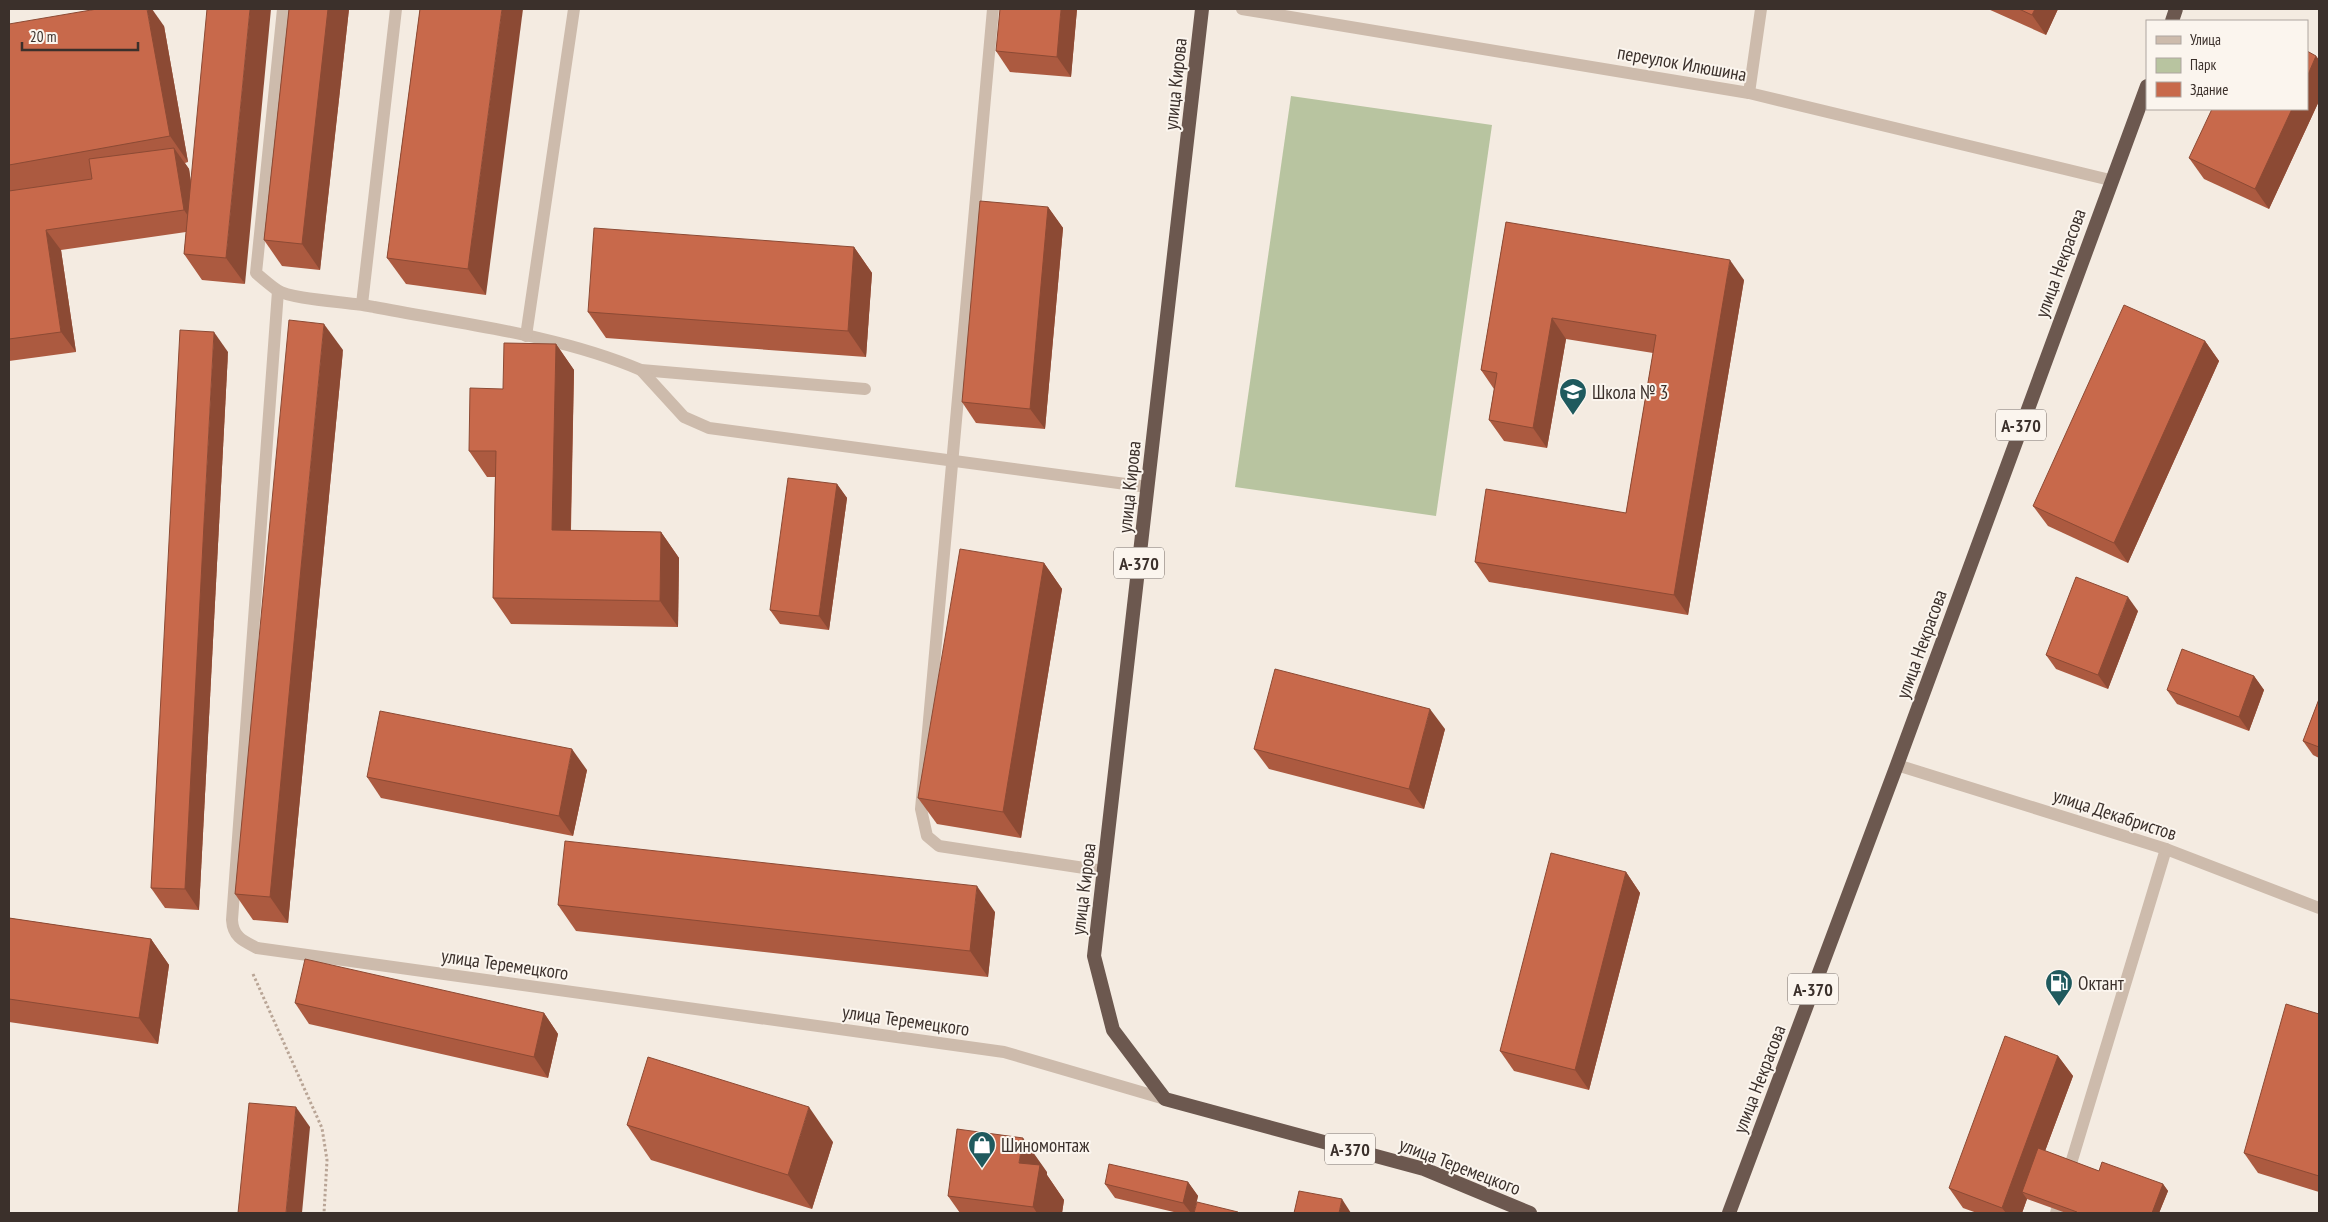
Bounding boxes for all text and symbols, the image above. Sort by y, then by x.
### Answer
scale bar [22,20,139,52]
legend [2146,20,2308,110]
text: 20 m [30,27,56,46]
text: Улица [2190,30,2221,49]
street label: улица Кирова [1158,37,1192,131]
street label: переулок Илюшина [1616,40,1748,86]
text: Парк [2190,55,2216,74]
text: Здание [2190,80,2228,99]
street label: улица Некрасова [2029,205,2091,321]
school or university icon: Школа № 3 [1558,377,1588,416]
place label: Школа № 3 [1592,380,1668,404]
road number: А-370 [1996,410,2046,440]
street label: улица Кирова [1112,440,1146,534]
road number: А-370 [1114,548,1164,578]
street label: улица Некрасова [1890,586,1952,702]
street label: улица Декабристов [2050,783,2180,845]
street label: улица Кирова [1065,842,1101,936]
street label: улица Теремецкого [440,943,570,985]
fuel station icon: Октант [2044,968,2074,1007]
place label: Октант [2078,971,2125,995]
road number: А-370 [1788,974,1838,1004]
street label: улица Теремецкого [841,999,971,1041]
street label: улица Некрасова [1727,1021,1791,1137]
shop icon: Шиномонтаж [967,1130,997,1169]
street label: улица Теремецкого [1396,1132,1524,1200]
place label: Шиномонтаж [1001,1133,1090,1157]
road number: А-370 [1325,1134,1375,1164]

